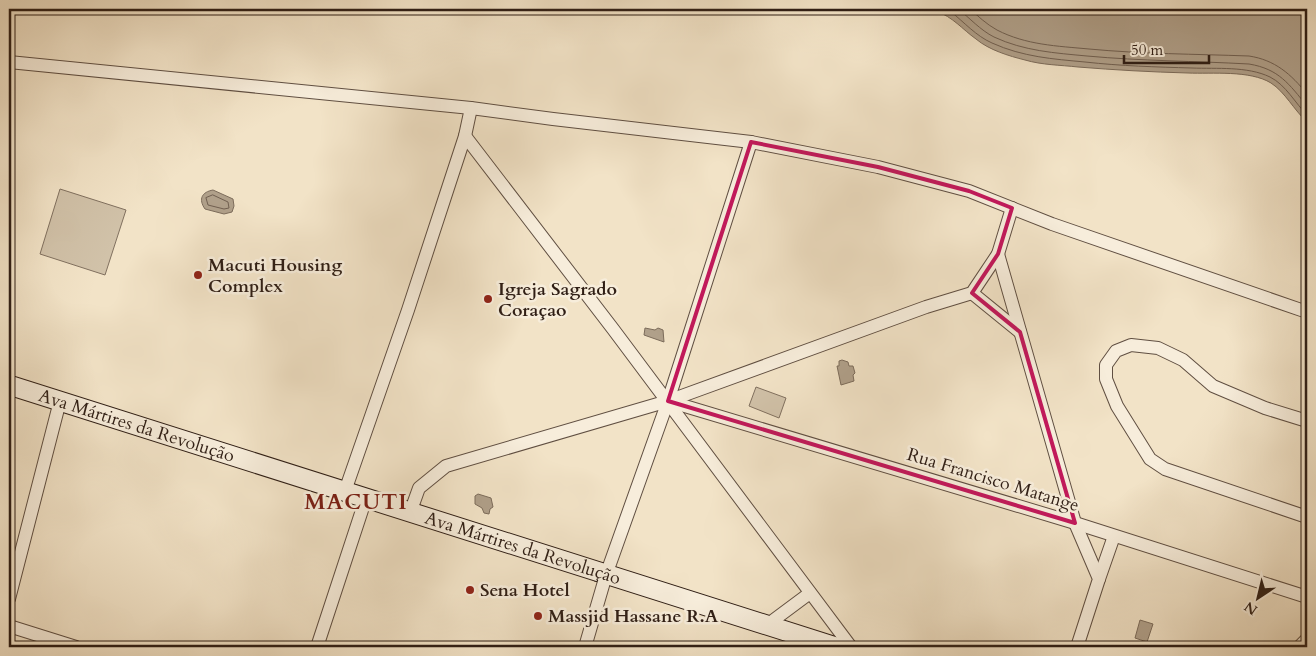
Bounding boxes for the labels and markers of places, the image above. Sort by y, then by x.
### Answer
place label: Macuti Housing Complex [208,253,342,299]
marker: Macuti Housing Complex [192,269,204,281]
place label: Igreja Sagrado Coraçao [498,277,617,323]
marker: Igreja Sagrado Coraçao [482,293,494,305]
place label: Sena Hotel [480,578,570,603]
marker: Sena Hotel [464,584,476,596]
place label: Massjid Hassane R.A [548,604,719,629]
marker: Massjid Hassane R.A [532,610,544,622]

